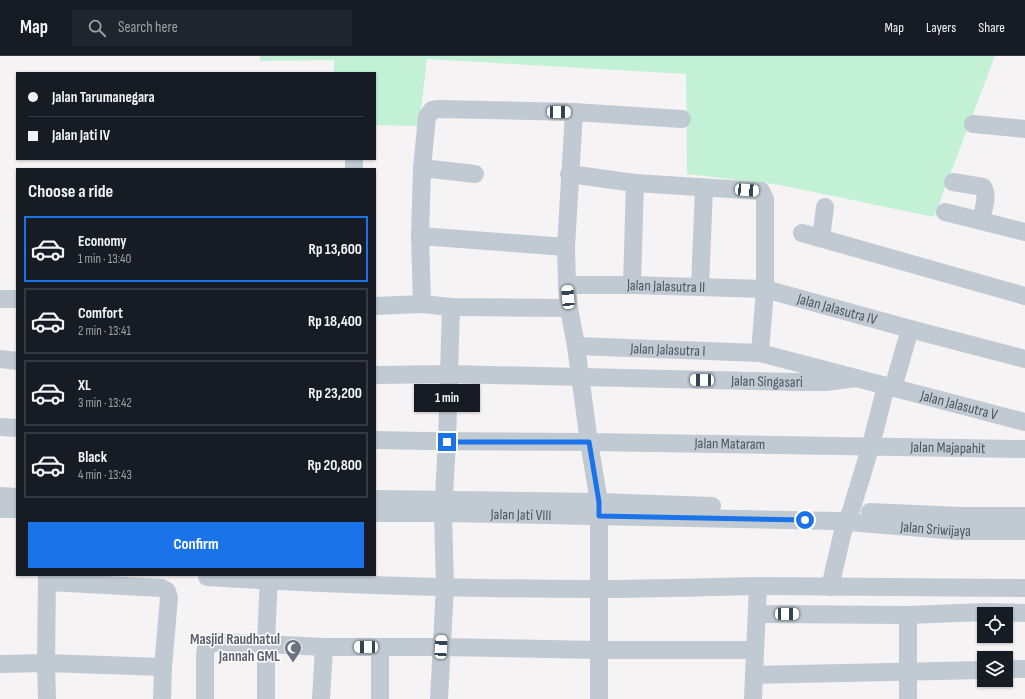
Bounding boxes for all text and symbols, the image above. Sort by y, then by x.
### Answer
search box [72,10,352,46]
text: Map [20,16,48,39]
icon: search [86,17,108,39]
text: Search here [118,18,178,37]
text: Map [884,19,904,36]
text: Layers [926,19,956,36]
text: Share [978,19,1005,36]
text: Jalan Tarumanegara [52,88,155,107]
car [547,106,571,118]
text: Jalan Jati IV [52,126,110,145]
text: Choose a ride [28,181,113,202]
car [735,183,759,197]
icon: car [30,231,66,267]
text: Economy [78,232,127,251]
text: Rp 13,600 [309,240,362,259]
text: 1 min · 13:40 [78,251,131,267]
street label: Jalan Jalasutra II [626,276,705,297]
car [561,285,575,309]
street label: Jalan Jalasutra IV [794,289,879,330]
icon: car [30,303,66,339]
text: Comfort [78,304,123,323]
text: Rp 18,400 [308,312,362,331]
text: 2 min · 13:41 [78,323,131,339]
street label: Jalan Jalasutra I [629,339,706,361]
street label: Jalan Singasari [730,371,803,392]
car [690,374,714,386]
icon: car [30,375,66,411]
text: XL [78,376,91,395]
text: Rp 23,200 [308,384,362,403]
callout: 1 min [414,384,480,412]
street label: Jalan Jalasutra V [918,386,1000,425]
text: 1 min [435,390,459,406]
text: 3 min · 13:42 [78,395,132,411]
route end [438,433,456,451]
street label: Jalan Mataram [693,434,765,454]
street label: Jalan Majapahit [909,438,986,458]
icon: car [30,447,66,483]
text: Black [78,448,107,467]
text: Rp 20,800 [307,456,362,475]
text: 4 min · 13:43 [78,467,132,483]
street label: Jalan Jati VIII [489,505,552,525]
route start [796,511,814,529]
street label: Jalan Sriwijaya [899,517,971,541]
button: Confirm [28,522,364,568]
map controls [977,607,1013,687]
button: locate [977,607,1013,643]
car [775,608,799,620]
place label: Masjid Raudhatul Jannah GML [190,630,280,666]
car [434,635,448,659]
mosque icon: Masjid Raudhatul Jannah GML [283,638,303,663]
car [354,641,378,653]
button: layers [977,651,1013,687]

